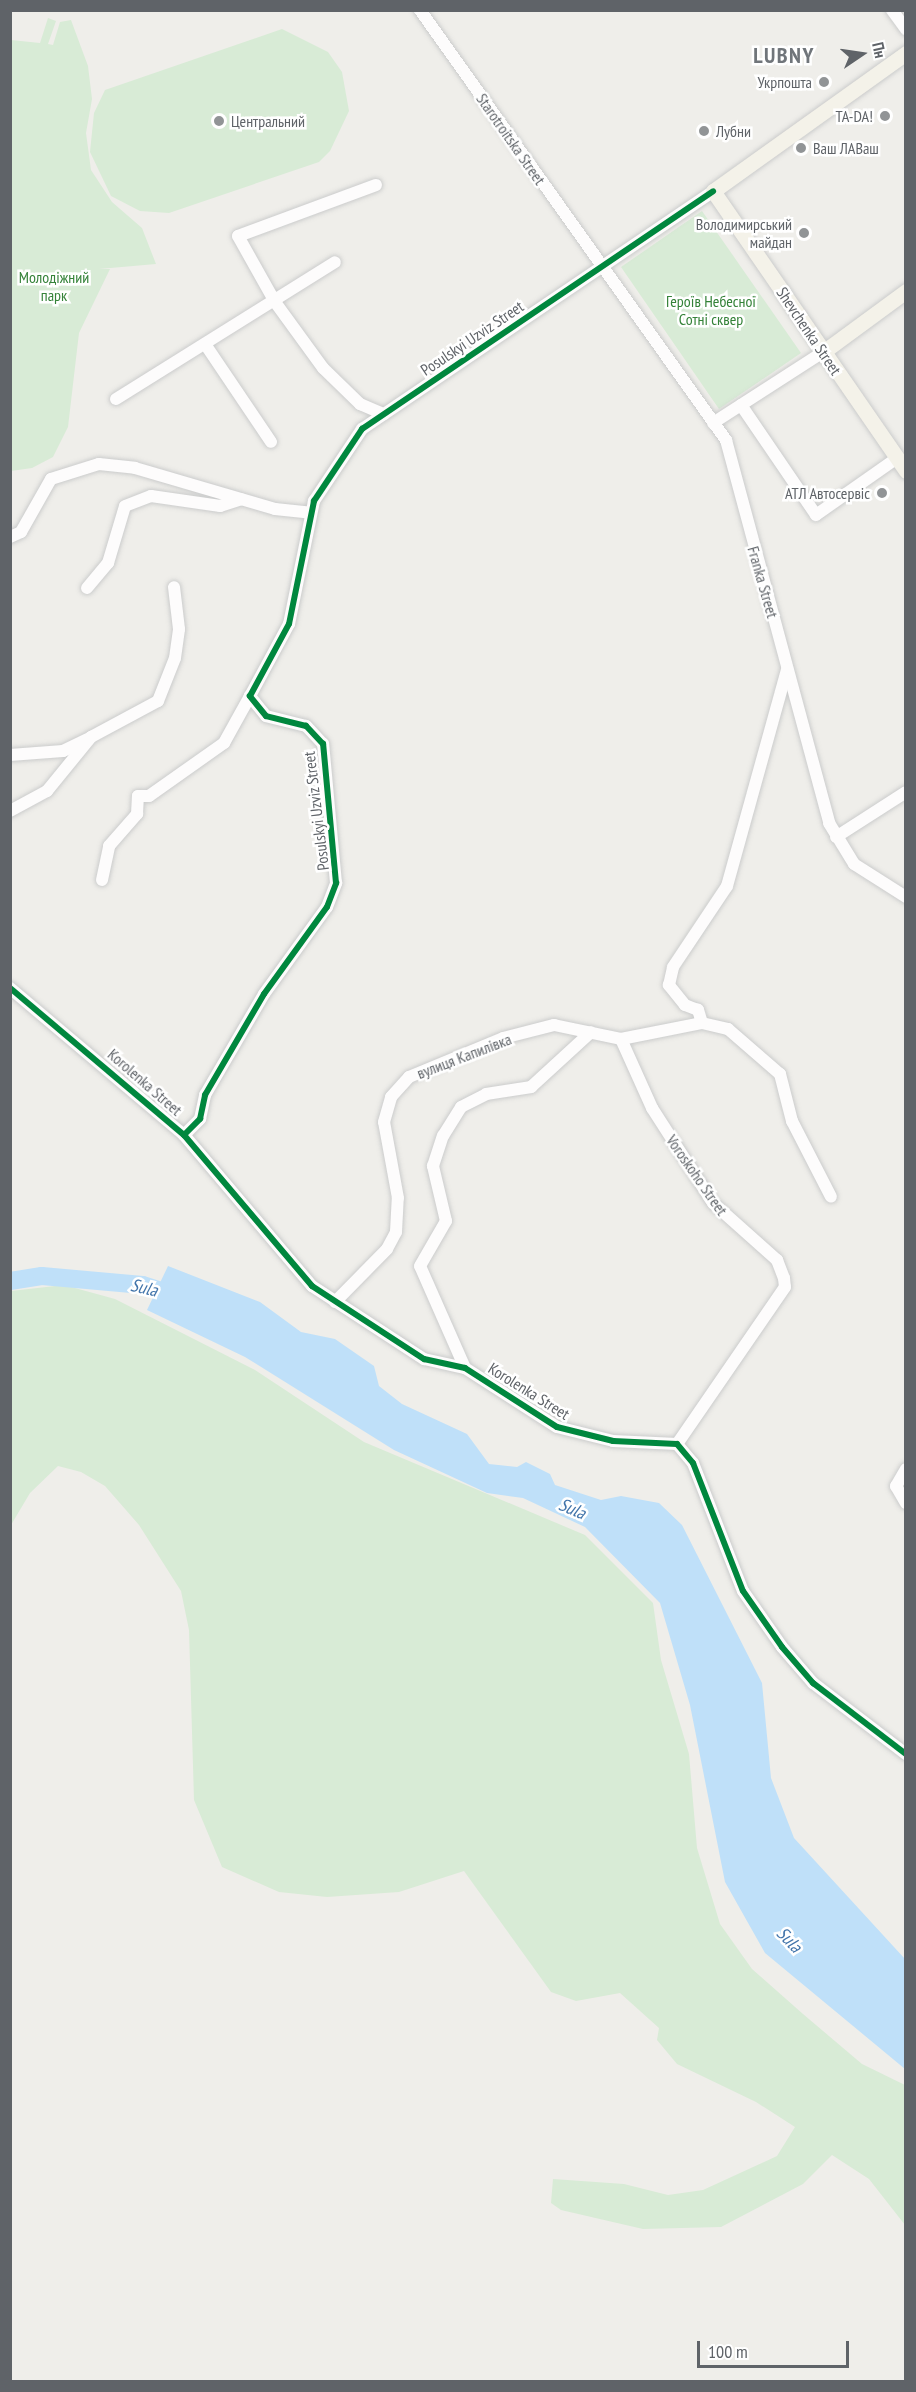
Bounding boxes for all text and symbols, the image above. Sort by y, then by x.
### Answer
north arrow [832,24,892,84]
text: Пн [868,40,891,60]
district label: LUBNY [753,43,815,69]
place label: Укрпошта [758,72,812,92]
marker: Укрпошта [817,75,831,89]
street label: Starotroitska Street [472,90,550,188]
place label: TA-DA! [835,106,873,126]
marker: TA-DA! [878,109,892,123]
place label: Центральний [231,111,305,131]
marker: Центральний [212,114,226,128]
place label: Лубни [716,121,751,141]
marker: Лубни [697,124,711,138]
place label: Ваш ЛАВаш [813,138,879,158]
marker: Ваш ЛАВаш [794,141,808,155]
place label: Володимирський майдан [696,214,792,252]
marker: Володимирський майдан [797,226,811,240]
park label: Молодіжний парк [19,267,89,305]
street label: Shevchenka Street [773,283,845,379]
park label: Героїв Небесної Сотні сквер [666,291,756,329]
street label: Posulskyi Uzviz Street [417,296,527,380]
place label: АТЛ Автосервіс [784,483,870,503]
marker: АТЛ Автосервіс [875,486,889,500]
street label: Franka Street [744,544,782,620]
street label: Posulskyi Uzviz Street [299,750,333,872]
street label: вулиця Капилівка [414,1029,514,1083]
street label: Korolenka Street [104,1045,186,1119]
street label: Voroskoho Street [662,1131,732,1219]
water label: Sula [128,1274,160,1302]
street label: Korolenka Street [485,1358,573,1424]
water label: Sula [555,1494,589,1524]
water label: Sula [772,1923,806,1957]
scale bar [700,2329,852,2367]
text: 100 m [708,2340,748,2363]

